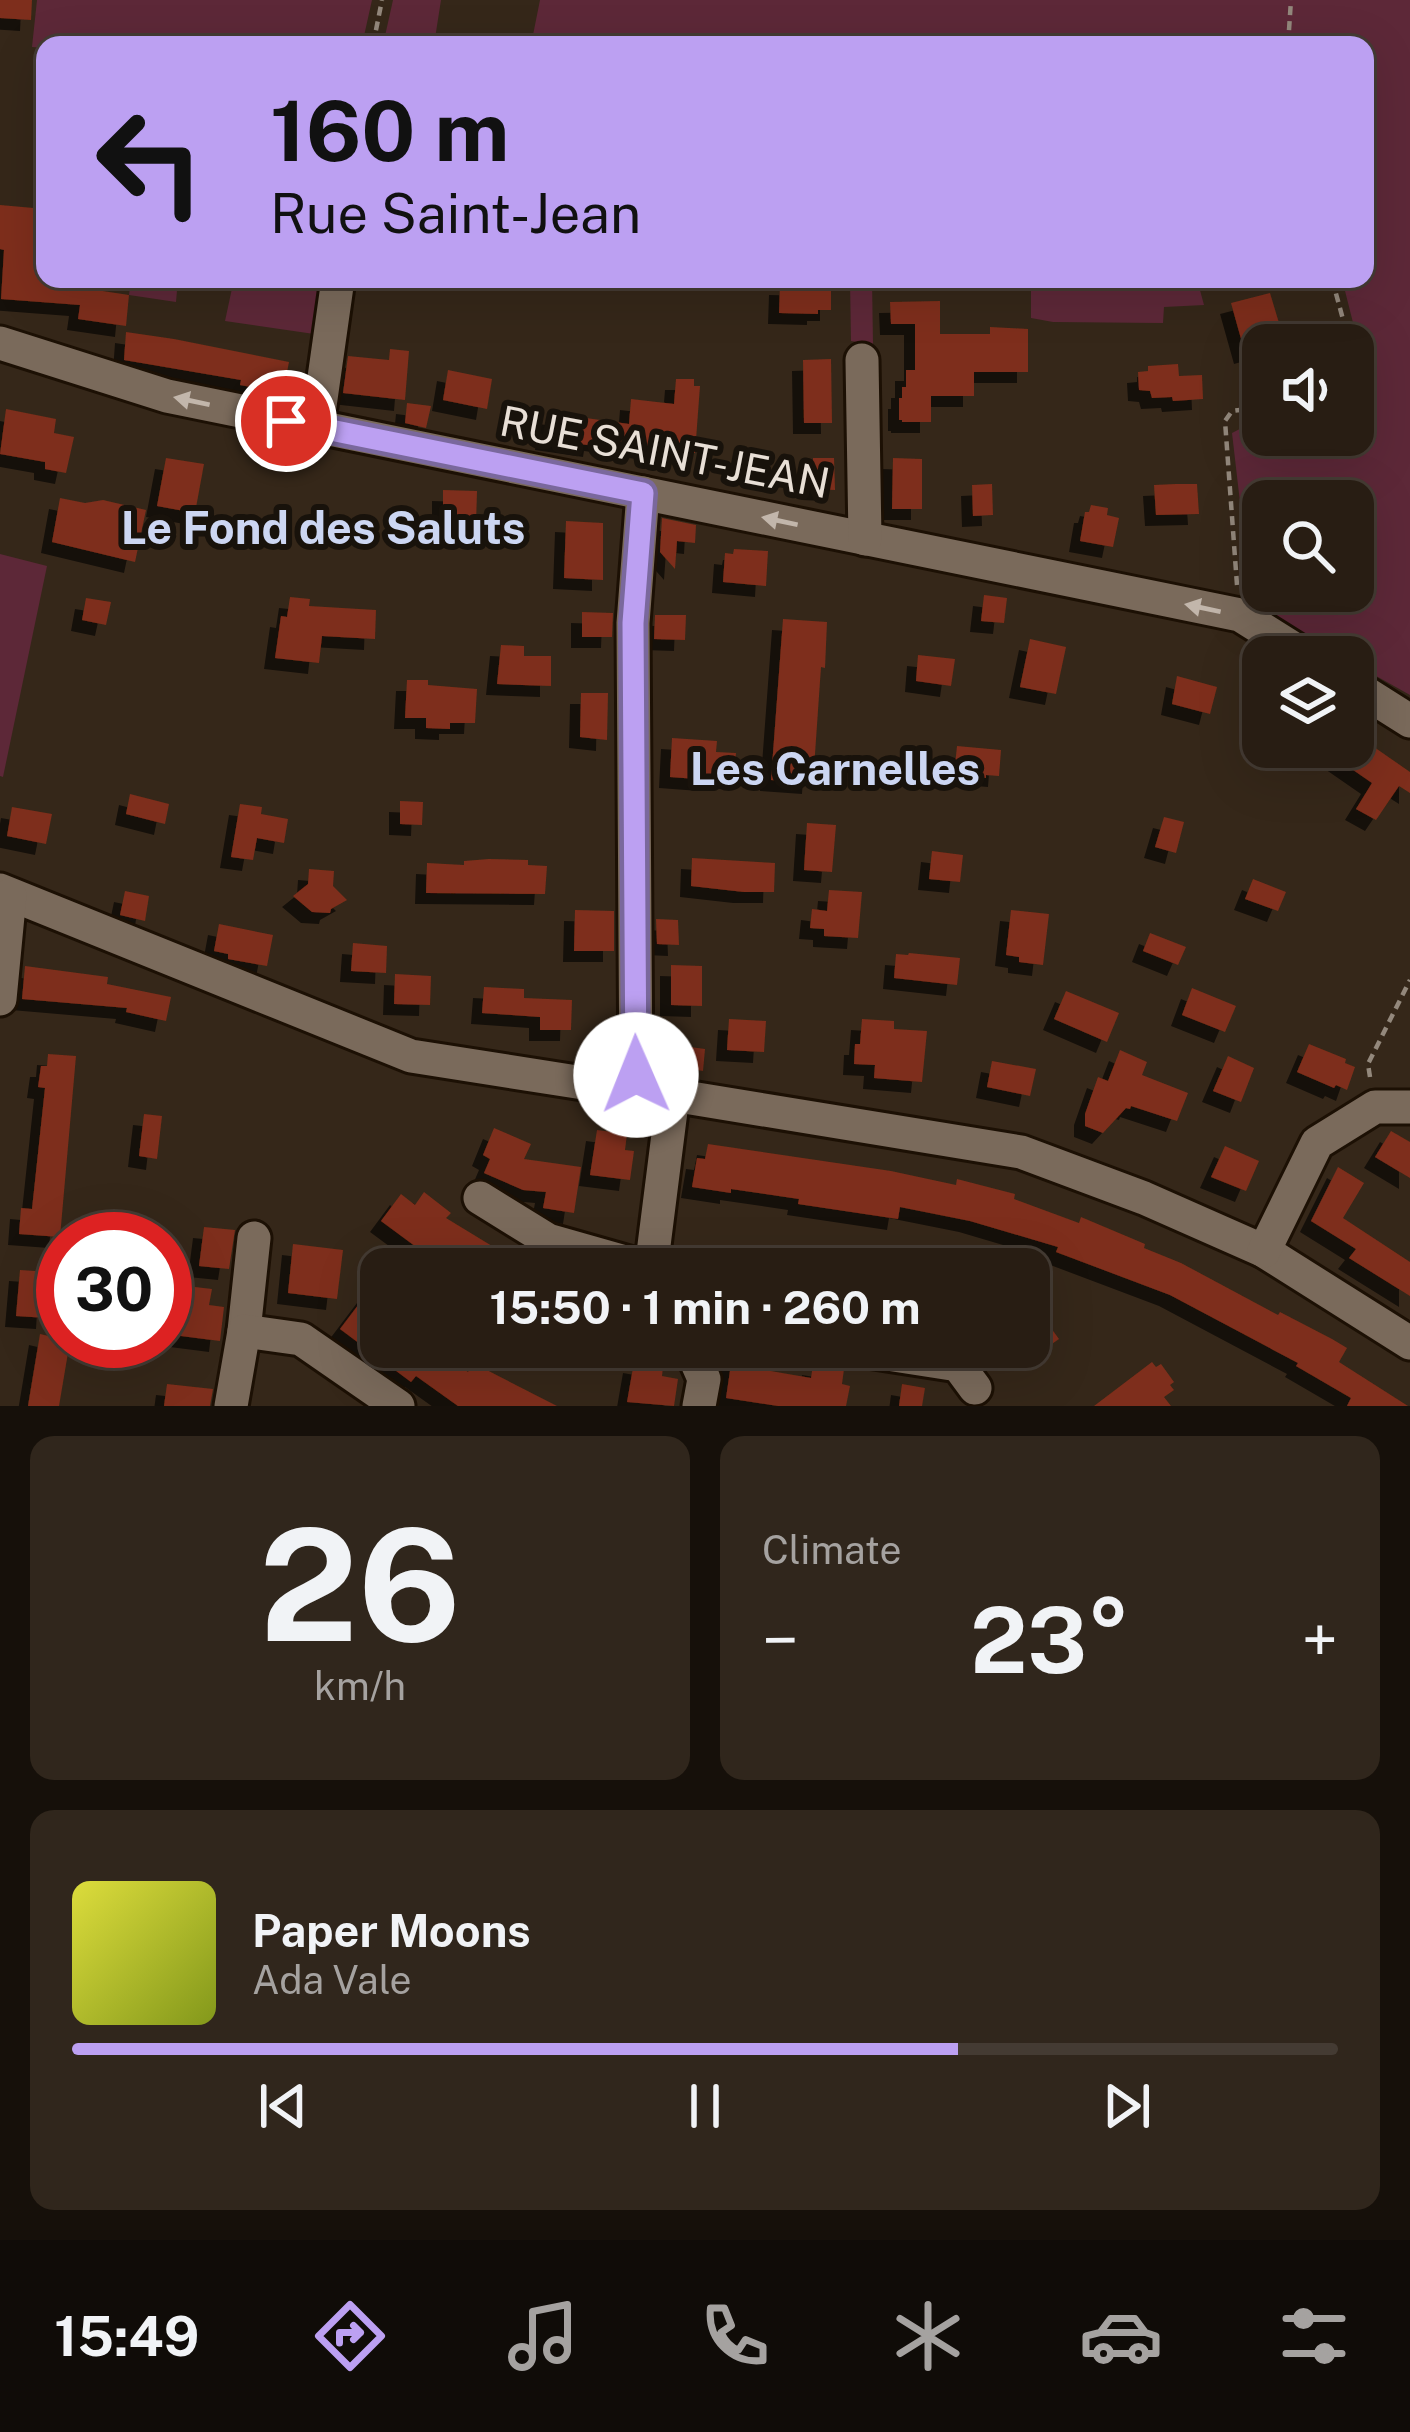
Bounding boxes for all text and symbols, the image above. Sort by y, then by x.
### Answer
text: 160 m [270,81,509,180]
icon: left [72,84,228,240]
text: Rue Saint-Jean [270,182,641,245]
map controls [1242,324,1374,768]
button: sound [1242,324,1374,456]
pin [235,370,337,472]
icon: arrive [253,388,319,454]
one-way arrow [172,391,210,410]
street label: RUE SAINT-JEAN [496,396,834,507]
button: search [1242,480,1374,612]
district label: Le Fond des Saluts [121,501,525,554]
one-way arrow [760,511,798,530]
one-way arrow [1184,597,1221,616]
button: layers [1242,636,1374,768]
district label: Les Carnelles [690,742,980,795]
position arrow [573,1012,699,1138]
speed limit sign: 30 [36,1212,192,1368]
text: 15:50 · 1 min · 260 m [490,1281,920,1334]
text: 26 [259,1493,461,1676]
text: Climate [762,1527,902,1573]
text: 23° [970,1587,1130,1693]
text: − [762,1601,799,1679]
text: + [1301,1601,1338,1679]
text: km/h [314,1663,406,1709]
text: Paper Moons [252,1904,531,1957]
text: Ada Vale [252,1957,412,2003]
icon: previous [250,2073,316,2139]
icon: pause [672,2073,738,2139]
icon: next [1094,2073,1160,2139]
icon: directions [308,2294,392,2378]
icon: music [501,2294,585,2378]
icon: phone [693,2294,777,2378]
icon: climate [886,2294,970,2378]
icon: car [1079,2294,1163,2378]
icon: filters [1272,2294,1356,2378]
text: 15:49 [54,2305,199,2368]

